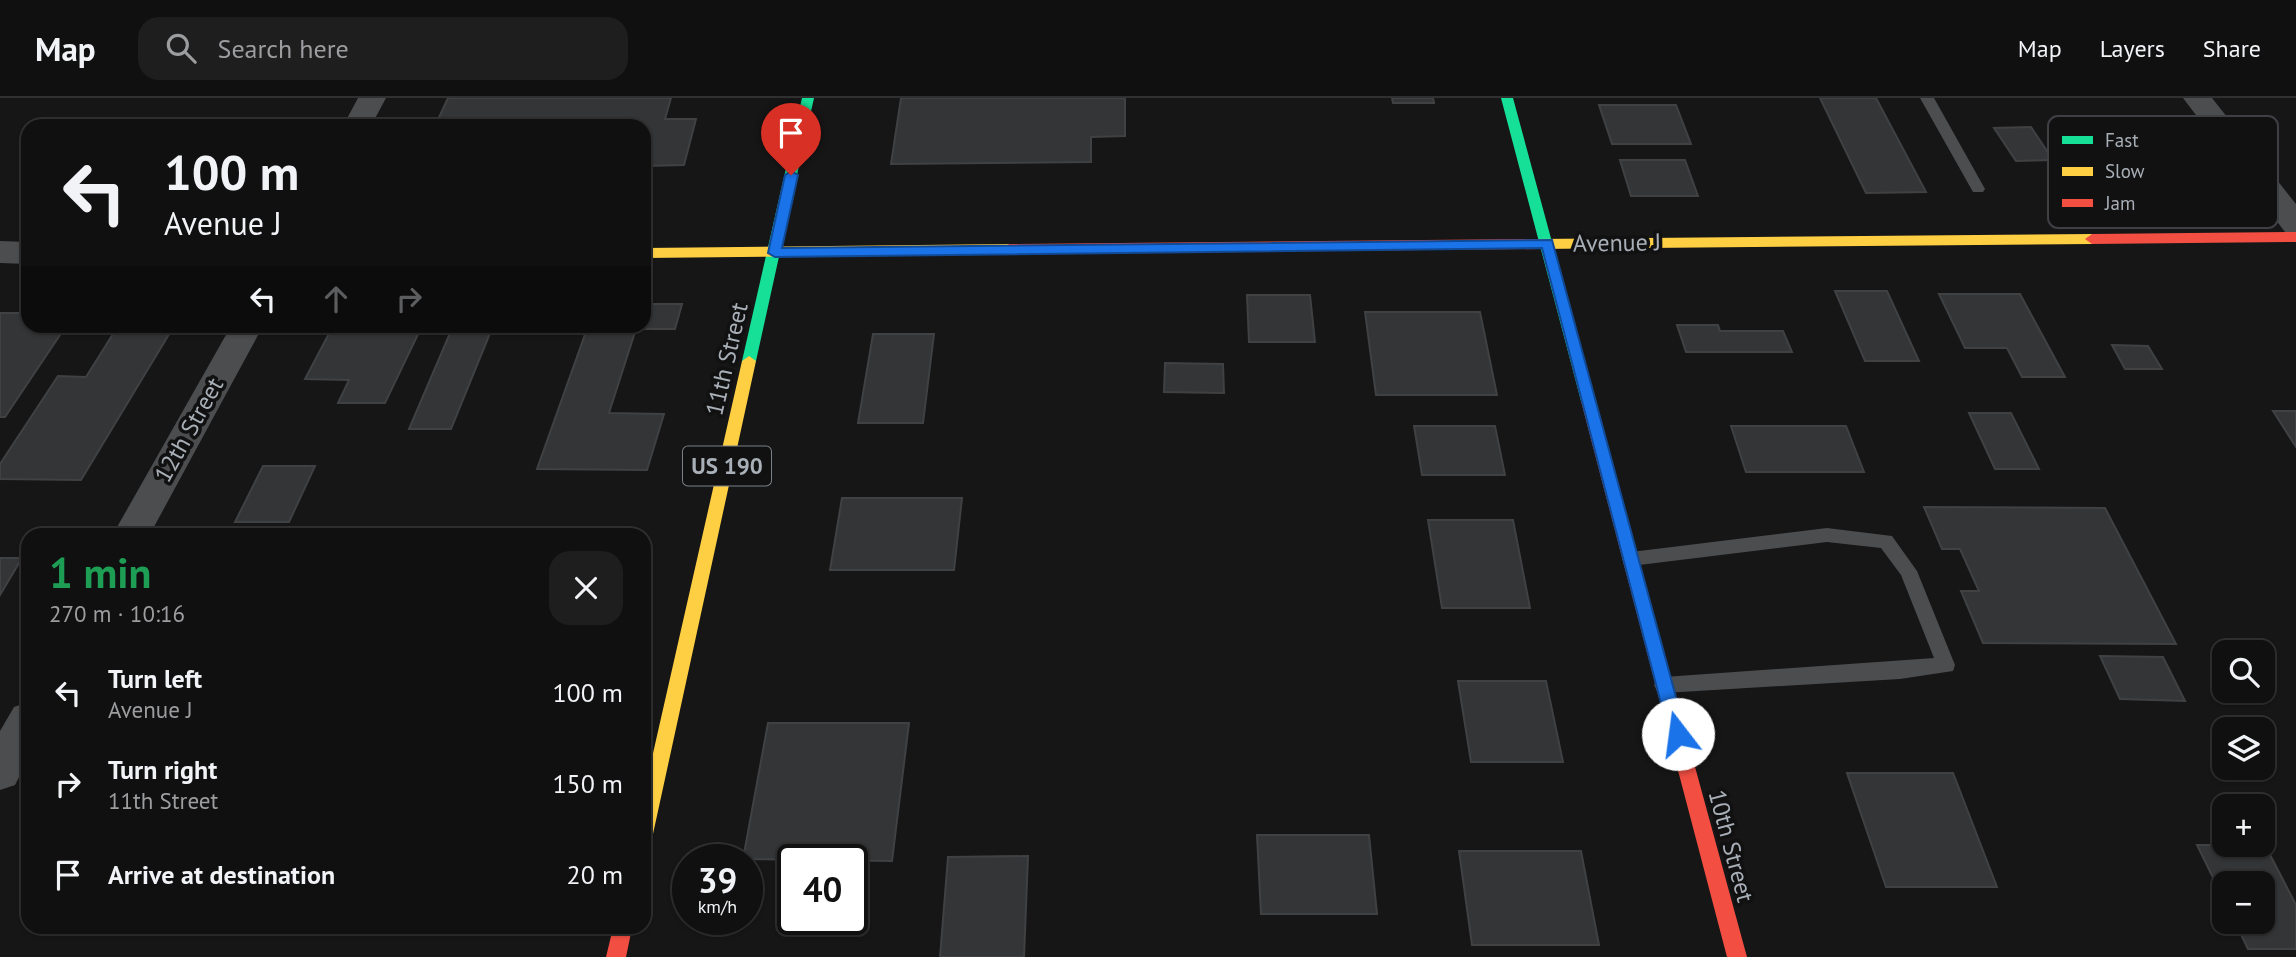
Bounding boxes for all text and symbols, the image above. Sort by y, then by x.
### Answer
search box [138,17,628,80]
text: Map [35,27,96,70]
icon: search [162,29,200,67]
text: Search here [218,32,349,65]
text: Map [2018,33,2062,64]
text: Layers [2100,33,2165,64]
text: Share [2203,33,2261,64]
pin [761,103,821,175]
icon: arrive [772,114,810,152]
legend [2048,116,2278,228]
text: Fast [2105,128,2139,152]
text: 100 m [164,140,299,204]
icon: left [49,147,140,238]
text: Slow [2105,159,2145,183]
text: Jam [2104,191,2135,215]
text: Avenue J [164,202,282,244]
street label: Avenue J [1573,226,1661,259]
icon: left [244,280,282,318]
icon: ahead [317,280,355,318]
icon: right [390,280,428,318]
street label: 11th Street [698,299,755,418]
street label: 12th Street [147,372,230,488]
road number: US 190 [683,446,771,486]
text: 1 min [49,545,151,600]
button: close [549,551,623,625]
text: 270 m · 10:16 [49,599,185,628]
map controls [2212,640,2275,934]
button: search [2212,640,2275,703]
text: Turn left [108,662,202,695]
icon: left [49,674,87,712]
text: 100 m [552,676,623,709]
text: Avenue J [108,695,193,724]
position arrow [1641,697,1715,771]
button: layers [2212,717,2275,780]
text: Turn right [108,753,217,786]
icon: right [49,765,87,803]
text: 150 m [552,767,623,800]
text: 11th Street [108,786,218,815]
street label: 10th Street [1702,786,1761,905]
button: + [2212,794,2275,857]
speed limit sign: 40 [777,844,868,935]
icon: arrive [49,856,87,894]
text: 39 [698,857,737,903]
text: Arrive at destination [108,858,335,891]
text: 20 m [567,858,623,891]
button: − [2212,871,2275,934]
text: km/h [698,895,737,918]

